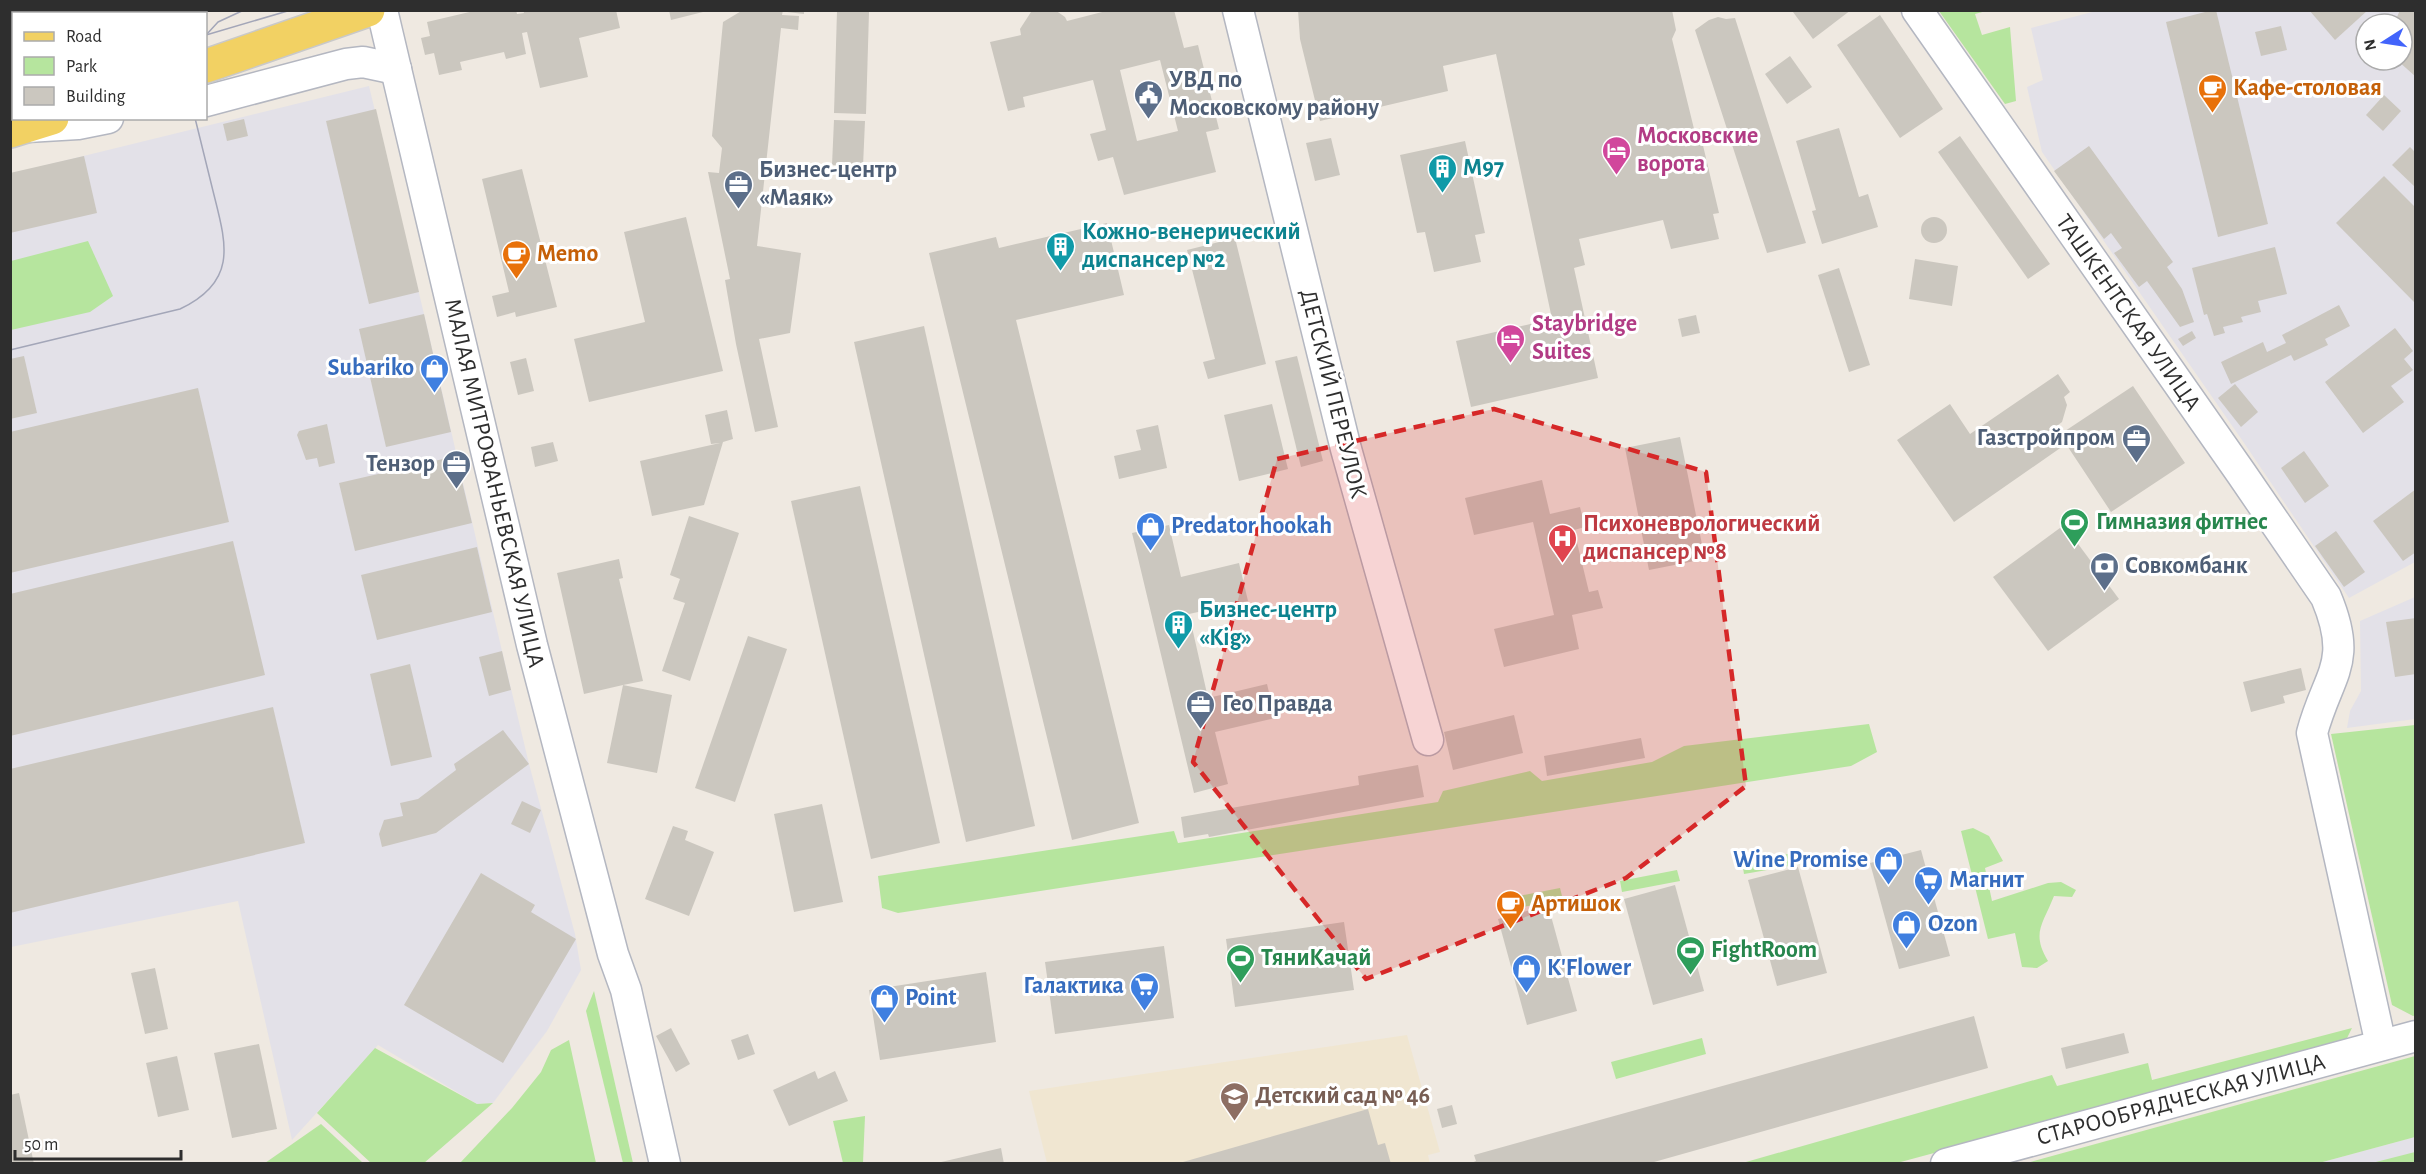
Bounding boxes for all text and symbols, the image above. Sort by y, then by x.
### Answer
legend [12,12,207,120]
north arrow [2354,12,2414,72]
text: Road [66,28,102,46]
text: N [2361,38,2379,52]
text: Park [66,58,98,76]
place label: УВД по Московскому району [1169,68,1379,120]
cafe icon: Кафе-столовая [2196,72,2228,114]
place label: Кафе-столовая [2233,76,2382,100]
public building icon: УВД по Московскому району [1132,78,1164,120]
text: Building [66,88,126,106]
place label: Московские ворота [1637,124,1758,176]
hotel icon: Московские ворота [1600,134,1632,176]
building icon: M97 [1426,152,1458,194]
place label: M97 [1463,156,1504,180]
place label: Бизнес-центр «Маяк» [759,158,897,210]
office icon: Бизнес-центр «Маяк» [722,168,754,210]
street label: ТАШКЕНТСКАЯ УЛИЦА [2051,210,2205,416]
place label: Кожно-венерический диспансер №2 [1082,220,1301,272]
building icon: Кожно-венерический диспансер №2 [1045,230,1077,272]
cafe icon: Memo [500,238,532,280]
place label: Memo [537,242,598,266]
street label: ДЕТСКИЙ ПЕРЕУЛОК [1295,287,1371,501]
street label: МАЛАЯ МИТРОФАНЬЕВСКАЯ УЛИЦА [440,296,548,670]
place label: Staybridge Suites [1532,312,1637,364]
hotel icon: Staybridge Suites [1495,322,1527,364]
shop icon: Subariko [419,352,451,394]
place label: Subariko [328,356,414,380]
office icon: Газстройпром [2120,422,2152,464]
place label: Газстройпром [1977,426,2115,450]
office icon: Тензор [440,448,472,490]
place label: Тензор [366,452,435,476]
sports icon: Гимназия фитнес [2059,506,2091,548]
shop icon: Predator hookah [1134,510,1166,552]
place label: Гимназия фитнес [2096,510,2268,534]
place label: Психоневрологический диспансер №8 [1583,512,1820,564]
place label: Predator hookah [1171,514,1332,538]
hospital icon: Психоневрологический диспансер №8 [1546,522,1578,564]
bank icon: Совкомбанк [2088,550,2120,592]
place label: Совкомбанк [2125,554,2248,578]
place label: Бизнес-центр «Kig» [1199,598,1337,650]
building icon: Бизнес-центр «Kig» [1162,608,1194,650]
office icon: Гео Правда [1185,688,1217,730]
place label: Гео Правда [1222,692,1333,716]
shop icon: Wine Promise [1873,844,1905,886]
place label: Wine Promise [1733,848,1868,872]
supermarket icon: Магнит [1912,864,1944,906]
place label: Магнит [1949,868,2025,892]
cafe icon: Артишок [1494,888,1526,930]
place label: Артишок [1531,892,1621,916]
shop icon: Ozon [1891,908,1923,950]
place label: Ozon [1928,912,1978,936]
sports icon: FightRoom [1674,934,1706,976]
place label: FightRoom [1711,938,1817,962]
sports icon: ТяниКачай [1224,942,1256,984]
place label: ТяниКачай [1261,946,1371,970]
shop icon: K'Flower [1510,952,1542,994]
place label: K'Flower [1547,956,1632,980]
supermarket icon: Галактика [1129,970,1161,1012]
place label: Галактика [1023,974,1124,998]
shop icon: Point [868,982,900,1024]
place label: Point [905,986,956,1010]
street label: СТАРООБРЯДЧЕСКАЯ УЛИЦА [2034,1050,2328,1150]
school or university icon: Детский сад № 46 [1218,1080,1250,1122]
place label: Детский сад № 46 [1255,1084,1430,1108]
scale bar [15,1123,182,1161]
text: 50 m [24,1136,58,1154]

